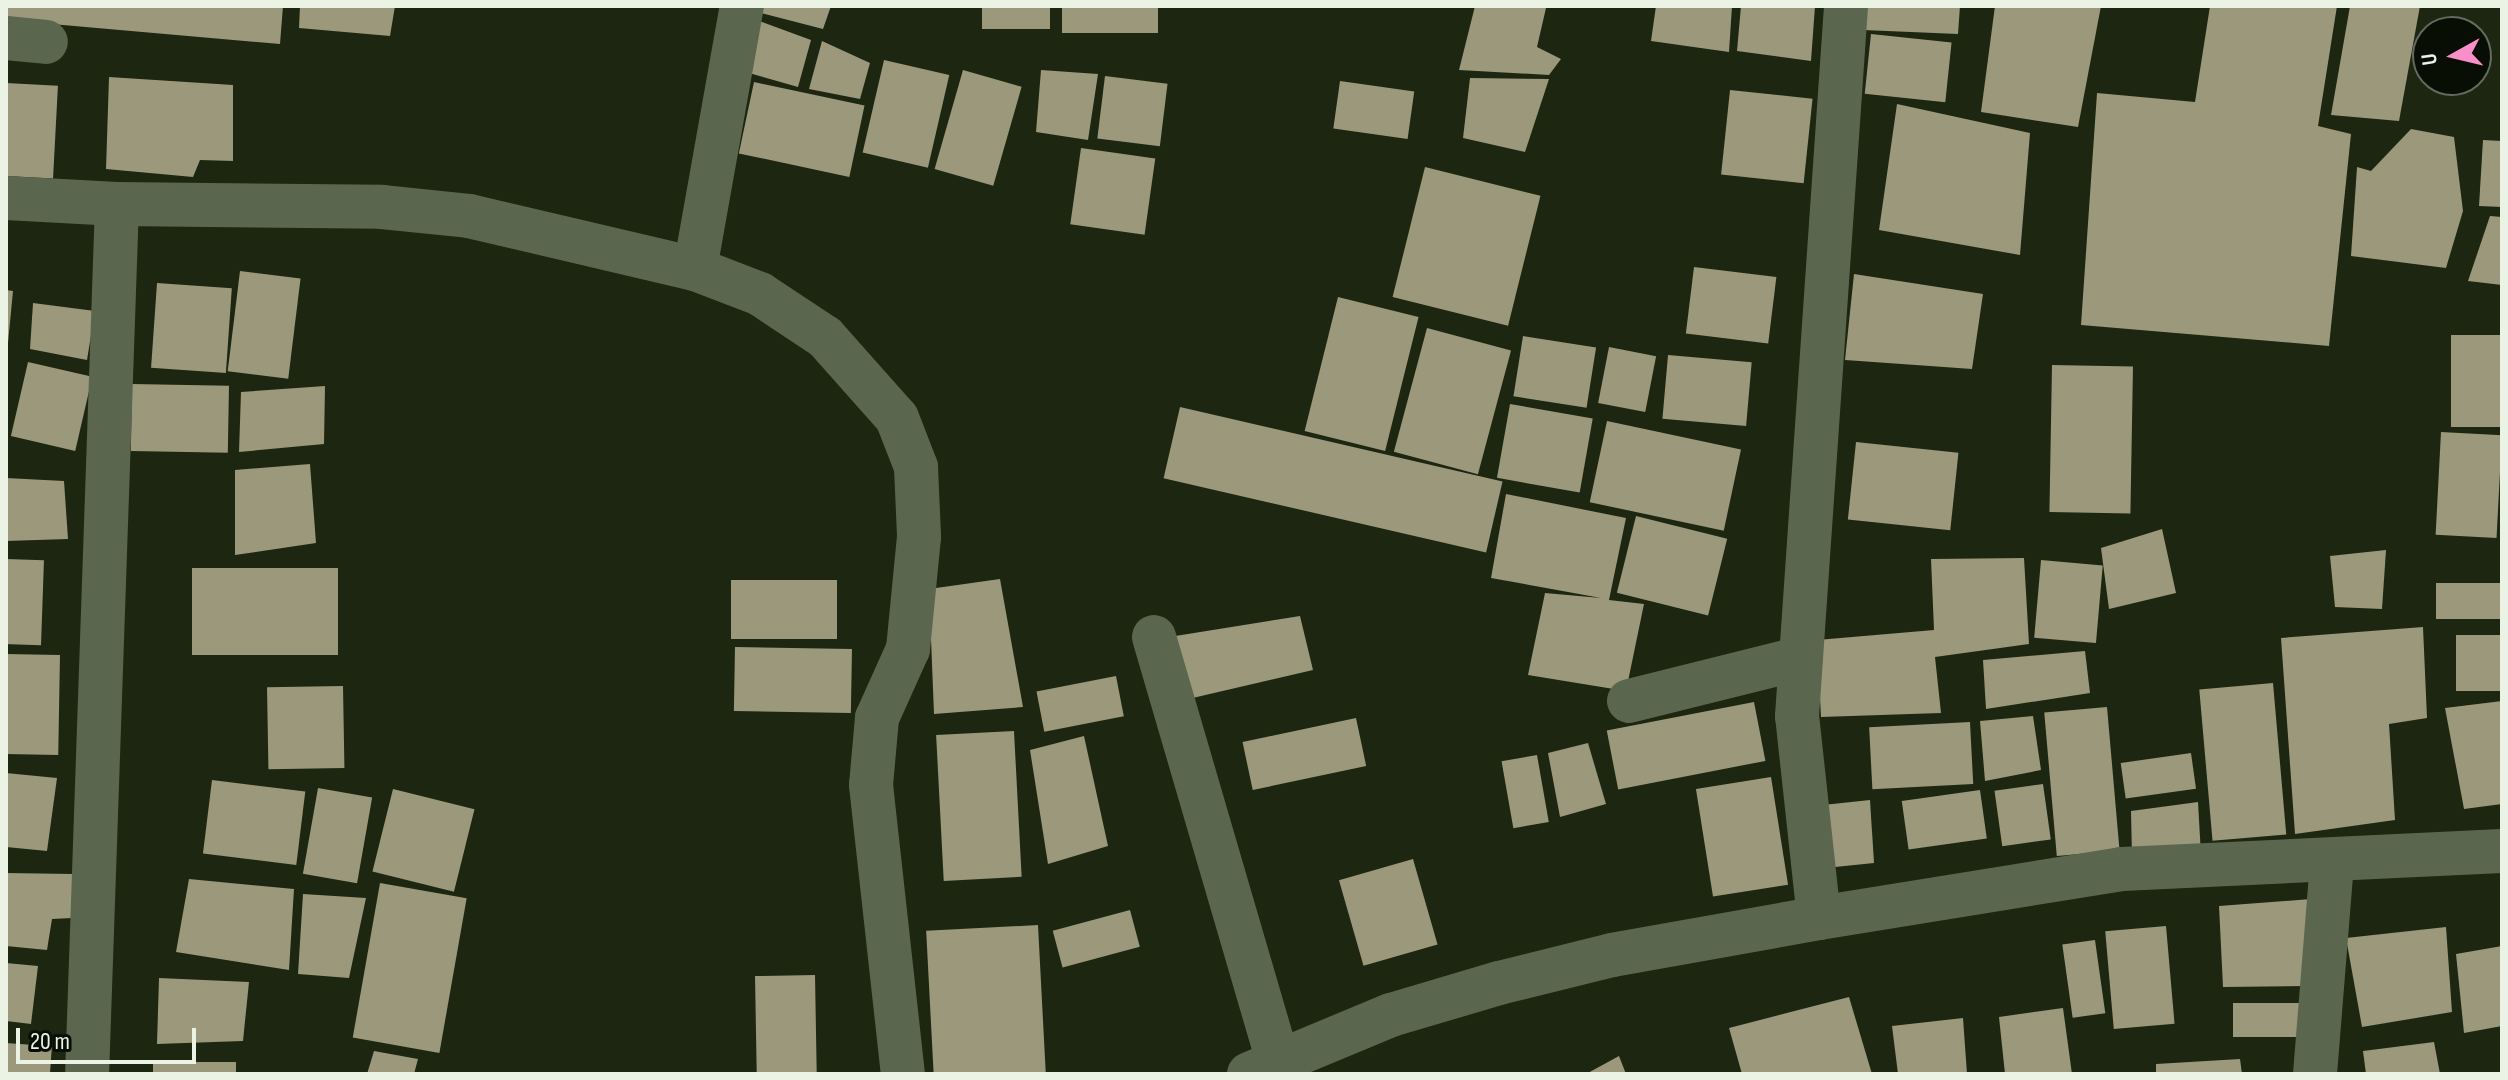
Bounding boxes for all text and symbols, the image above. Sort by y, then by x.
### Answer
north arrow [2412,16,2492,96]
text: U [2416,52,2444,67]
scale bar [20,1012,200,1062]
text: 20 m [30,1027,70,1056]

